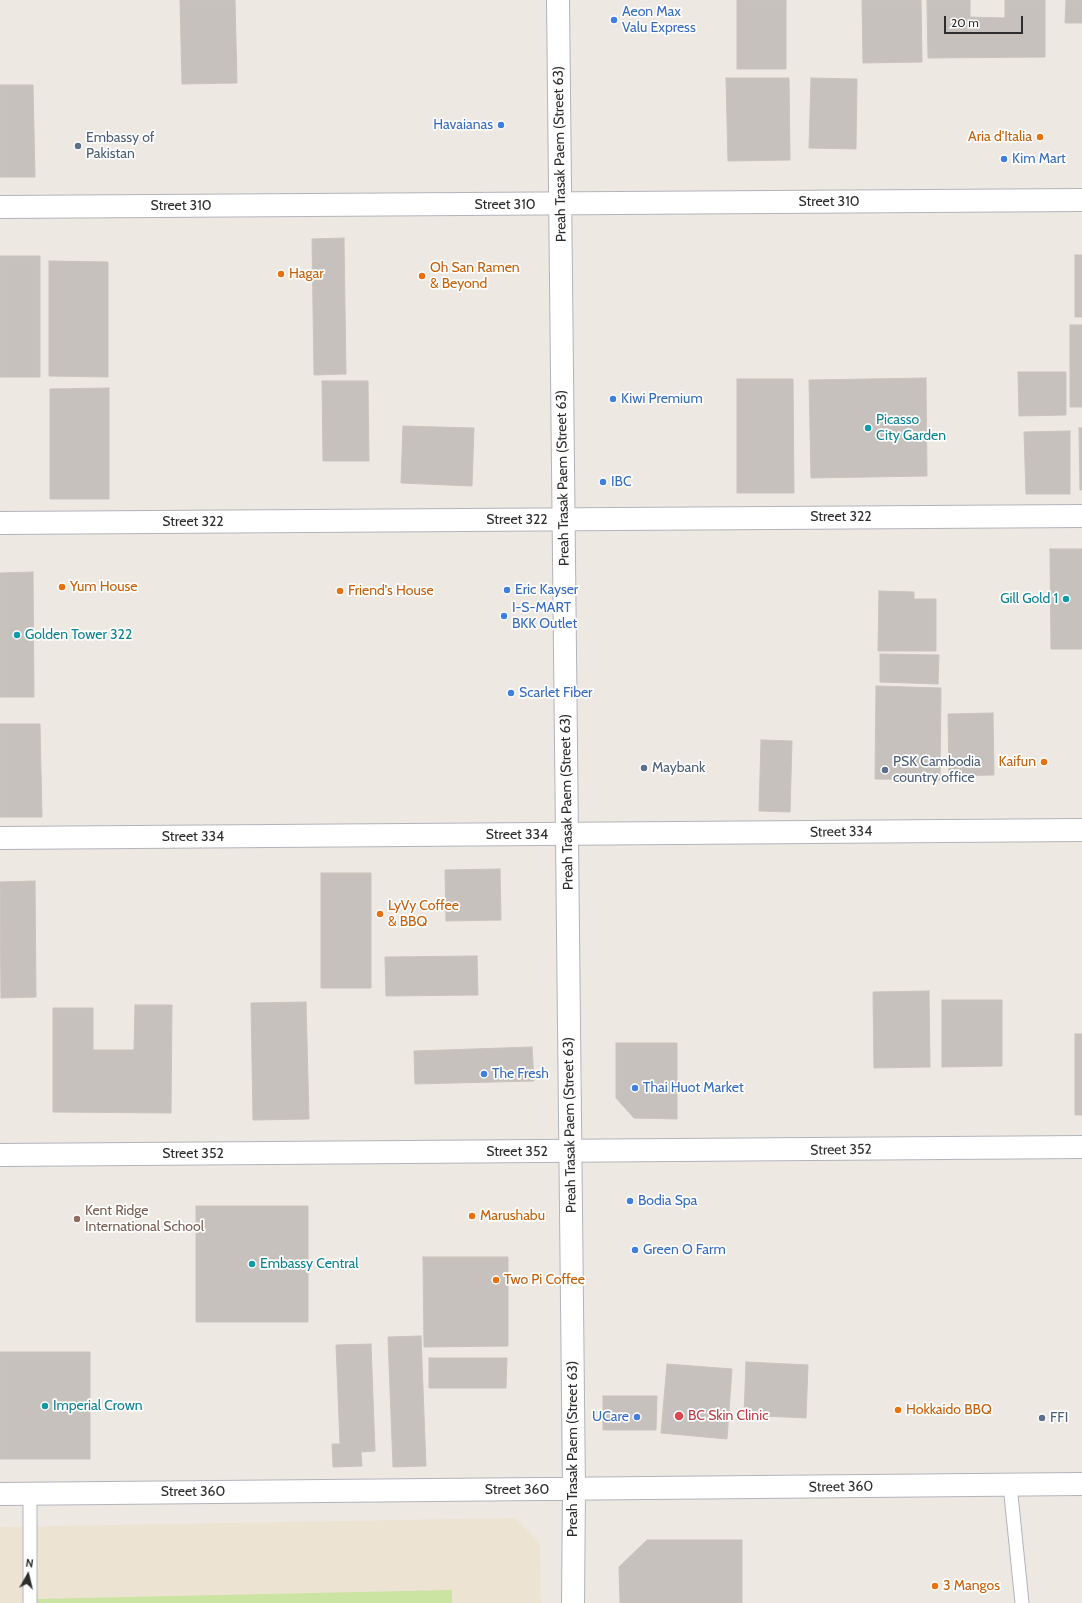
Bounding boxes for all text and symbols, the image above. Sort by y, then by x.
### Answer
place label: Aeon Max Valu Express [622,4,696,36]
scale bar [946,8,1025,34]
marker: Aeon Max Valu Express [609,15,619,25]
text: 20 m [951,15,979,30]
street label: Preah Trasak Paem (Street 63) [550,66,570,242]
place label: Havaianas [433,117,493,133]
marker: Havaianas [496,120,506,130]
place label: Aria d'Italia [968,129,1032,145]
place label: Embassy of Pakistan [86,130,154,162]
marker: Aria d'Italia [1035,132,1045,142]
marker: Embassy of Pakistan [73,141,83,151]
place label: Kim Mart [1012,151,1066,167]
marker: Kim Mart [999,154,1009,164]
street label: Street 310 [798,194,860,210]
street label: Street 310 [474,197,536,213]
street label: Street 310 [150,198,212,214]
place label: Oh San Ramen & Beyond [430,260,520,292]
place label: Hagar [289,266,324,282]
marker: Hagar [276,269,286,279]
marker: Oh San Ramen & Beyond [417,271,427,281]
street label: Preah Trasak Paem (Street 63) [553,390,573,566]
place label: Kiwi Premium [621,391,703,407]
marker: Kiwi Premium [608,394,618,404]
place label: Picasso City Garden [876,412,946,444]
marker: Picasso City Garden [863,423,873,433]
place label: IBC [611,474,632,490]
marker: IBC [598,477,608,487]
street label: Street 322 [810,509,872,525]
street label: Street 322 [486,512,548,528]
street label: Street 322 [162,514,224,530]
place label: Yum House [70,579,137,595]
marker: Yum House [57,582,67,592]
place label: Eric Kayser [515,582,578,598]
place label: Friend's House [348,583,434,599]
marker: Eric Kayser [502,585,512,595]
marker: Friend's House [335,586,345,596]
place label: Gill Gold 1 [1000,591,1058,607]
marker: Gill Gold 1 [1061,594,1071,604]
place label: I-S-MART BKK Outlet [512,600,577,632]
marker: I-S-MART BKK Outlet [499,611,509,621]
place label: Golden Tower 322 [25,627,132,643]
marker: Golden Tower 322 [12,630,22,640]
place label: Scarlet Fiber [519,685,592,701]
marker: Scarlet Fiber [506,688,516,698]
street label: Preah Trasak Paem (Street 63) [557,714,577,890]
place label: PSK Cambodia country office [893,754,981,786]
place label: Kaifun [999,754,1036,770]
marker: Kaifun [1039,757,1049,767]
place label: Maybank [652,760,705,776]
marker: Maybank [639,763,649,773]
marker: PSK Cambodia country office [880,765,890,775]
street label: Street 334 [810,823,872,841]
street label: Street 334 [486,827,548,843]
street label: Street 334 [162,829,224,845]
place label: LyVy Coffee & BBQ [388,898,459,930]
marker: LyVy Coffee & BBQ [375,909,385,919]
street label: Preah Trasak Paem (Street 63) [560,1037,580,1213]
place label: The Fresh [492,1066,549,1082]
marker: The Fresh [479,1069,489,1079]
place label: Thai Huot Market [643,1080,744,1096]
marker: Thai Huot Market [630,1083,640,1093]
street label: Street 352 [810,1141,872,1159]
street label: Street 352 [486,1144,548,1160]
street label: Street 352 [162,1146,224,1162]
place label: Bodia Spa [638,1193,697,1209]
marker: Bodia Spa [625,1196,635,1206]
place label: Kent Ridge International School [85,1203,204,1236]
place label: Marushabu [480,1208,545,1224]
marker: Marushabu [467,1211,477,1221]
marker: Kent Ridge International School [72,1214,82,1224]
place label: Green O Farm [643,1242,726,1258]
marker: Green O Farm [630,1245,640,1255]
place label: Embassy Central [260,1256,359,1272]
marker: Embassy Central [247,1259,257,1269]
place label: Two Pi Coffee [504,1272,585,1288]
marker: Two Pi Coffee [491,1275,501,1285]
street label: Preah Trasak Paem (Street 63) [565,1361,581,1537]
place label: Imperial Crown [53,1398,143,1414]
marker: Imperial Crown [40,1401,50,1411]
place label: Hokkaido BBQ [906,1402,992,1418]
marker: Hokkaido BBQ [893,1405,903,1415]
place label: BC Skin Clinic [688,1408,768,1424]
place label: UCare [592,1409,629,1425]
marker: BC Skin Clinic [673,1410,685,1422]
place label: FFI [1050,1410,1068,1426]
marker: UCare [632,1412,642,1422]
marker: FFI [1037,1413,1047,1423]
street label: Street 360 [809,1478,873,1496]
street label: Street 360 [485,1482,549,1498]
street label: Street 360 [161,1484,225,1500]
north arrow [8,1555,48,1595]
text: N [25,1556,34,1571]
place label: 3 Mangos [943,1578,1000,1594]
marker: 3 Mangos [930,1581,940,1591]

